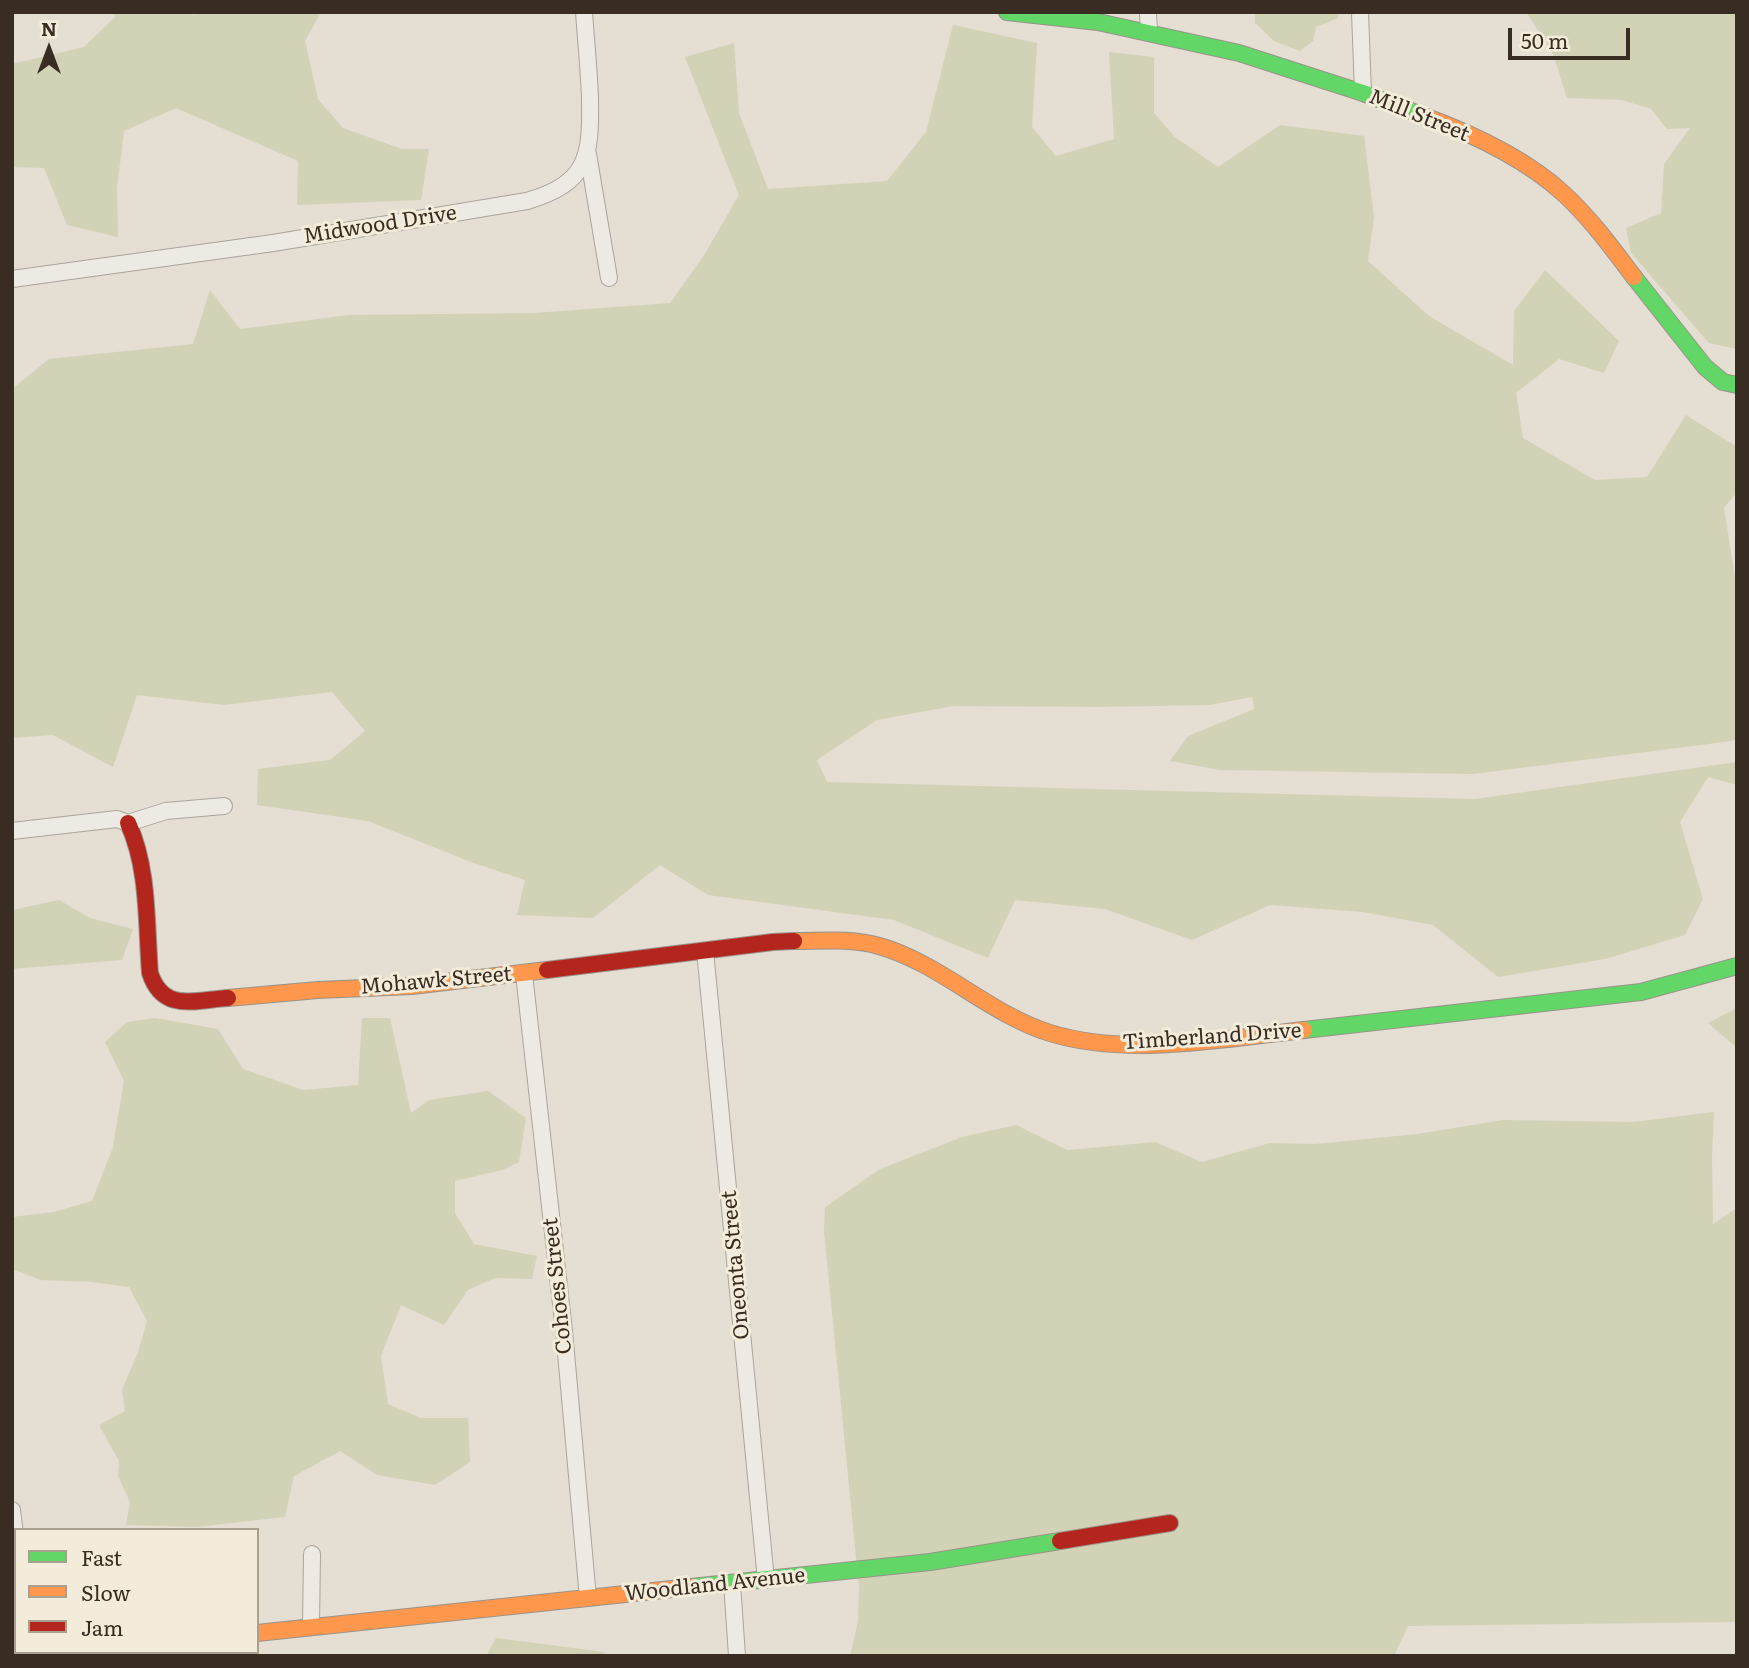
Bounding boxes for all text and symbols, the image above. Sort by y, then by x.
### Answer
north arrow [14,14,84,84]
text: N [41,14,57,42]
scale bar [1511,14,1634,58]
text: 50 m [1521,24,1568,55]
street label: Mill Street [1365,84,1473,148]
street label: Midwood Drive [302,200,458,250]
street label: Mohawk Street [359,962,513,1000]
street label: Timberland Drive [1122,1018,1302,1056]
street label: Oneonta Street [717,1189,755,1341]
street label: Cohoes Street [538,1217,578,1355]
legend [14,1528,259,1654]
text: Fast [81,1541,122,1572]
street label: Woodland Avenue [624,1563,806,1607]
text: Slow [81,1576,131,1607]
text: Jam [81,1611,123,1642]

